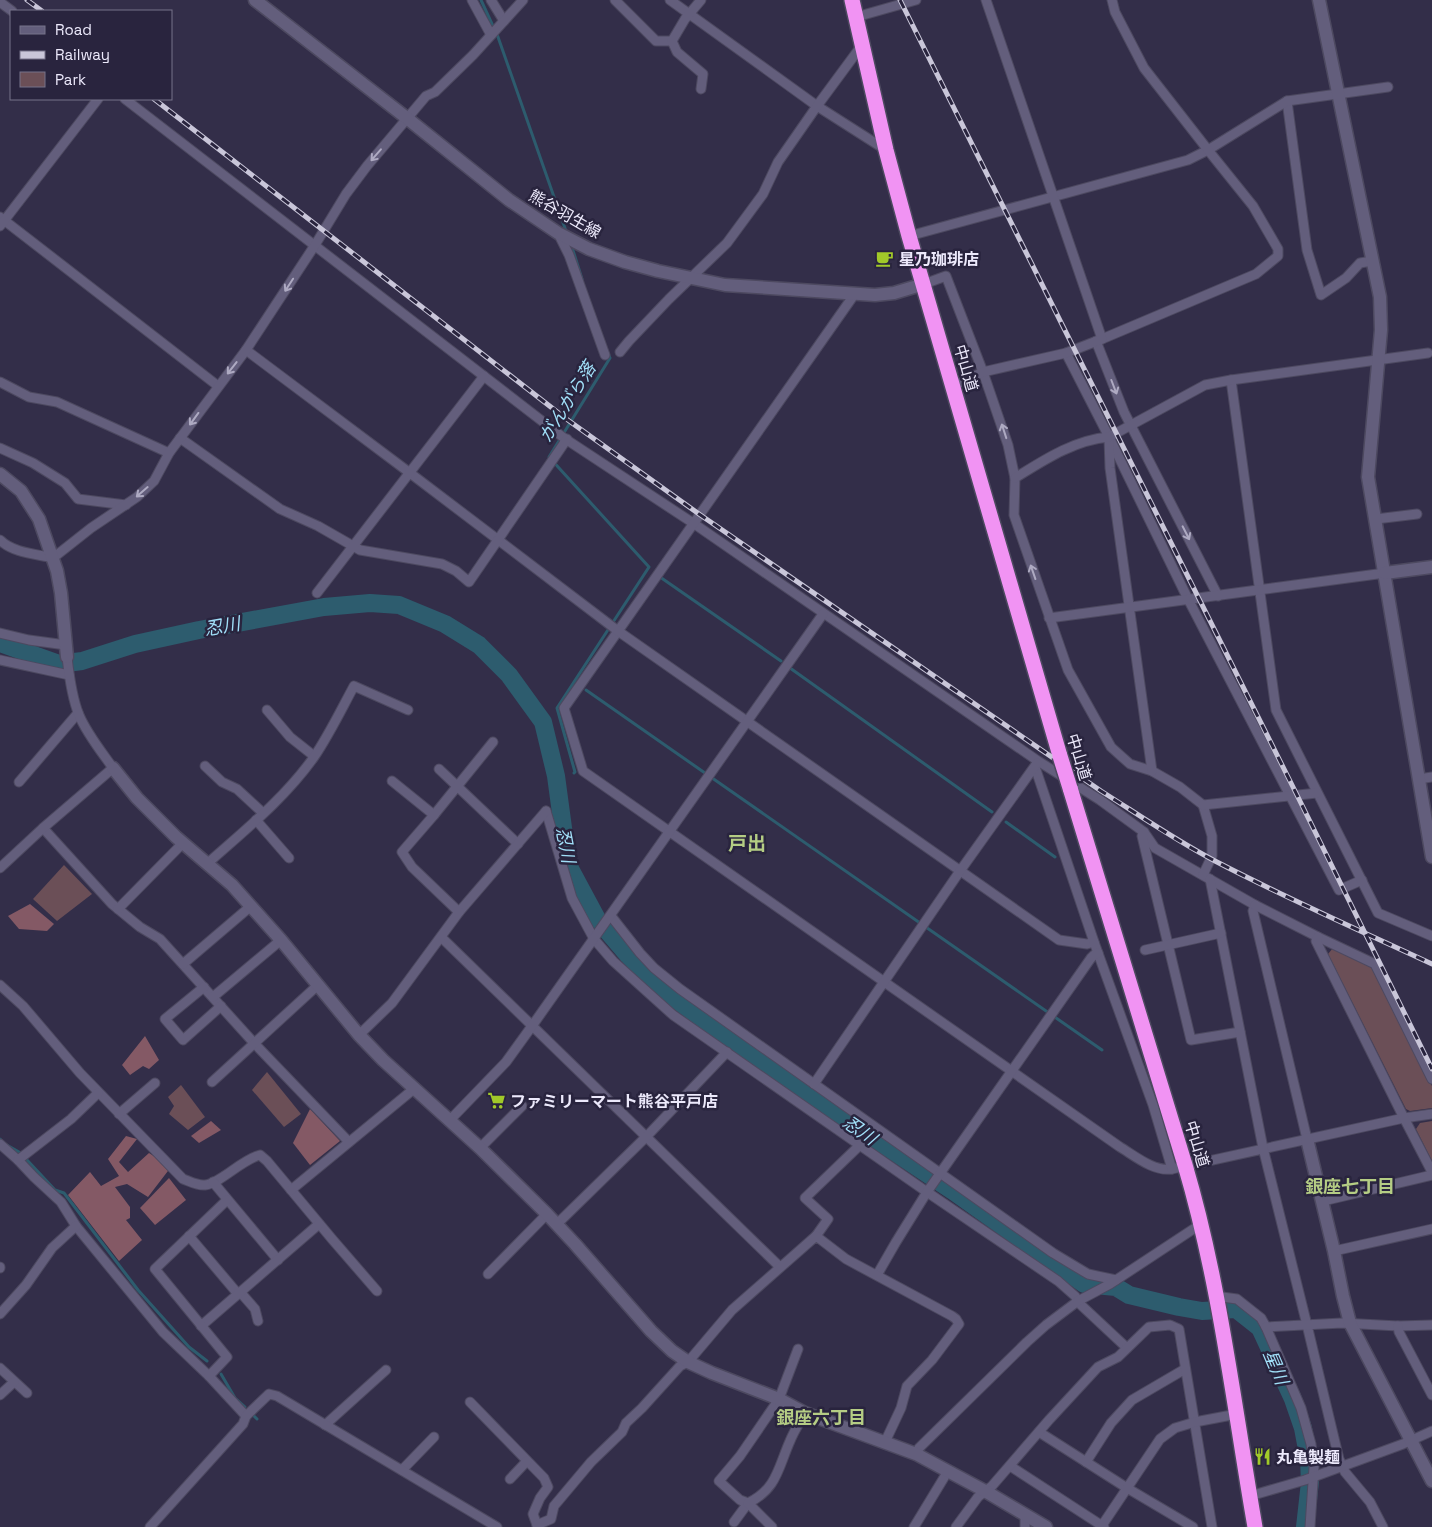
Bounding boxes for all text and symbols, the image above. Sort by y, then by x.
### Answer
legend [10,10,172,100]
text: Road [55,20,92,39]
text: Railway [55,45,110,64]
text: Park [55,70,86,89]
one-way arrow [370,149,382,162]
street label: 熊谷羽生線 [525,185,605,243]
cafe icon: 星乃珈琲店 [875,249,895,269]
place label: 星乃珈琲店 [899,249,979,270]
one-way arrow [283,278,293,292]
street label: 中山道 [949,342,983,394]
water label: がんがら落 [533,355,602,446]
one-way arrow [227,361,238,374]
one-way arrow [1110,379,1120,394]
one-way arrow [189,412,199,426]
one-way arrow [999,423,1008,439]
one-way arrow [135,486,148,498]
one-way arrow [1182,525,1191,540]
one-way arrow [1028,564,1037,580]
water label: 忍川 [202,611,244,640]
street label: 中山道 [1062,731,1096,783]
water label: 忍川 [551,825,581,867]
district label: 戸出 [728,831,766,856]
supermarket icon: ファミリーマート熊谷平戸店 [486,1091,506,1111]
place label: ファミリーマート熊谷平戸店 [510,1091,718,1112]
water label: 忍川 [839,1110,883,1151]
street label: 中山道 [1180,1118,1214,1170]
district label: 銀座七丁目 [1305,1175,1395,1198]
water label: 星川 [1258,1346,1294,1390]
district label: 銀座六丁目 [776,1406,866,1429]
restaurant icon: 丸亀製麺 [1252,1447,1272,1467]
place label: 丸亀製麺 [1276,1447,1340,1468]

